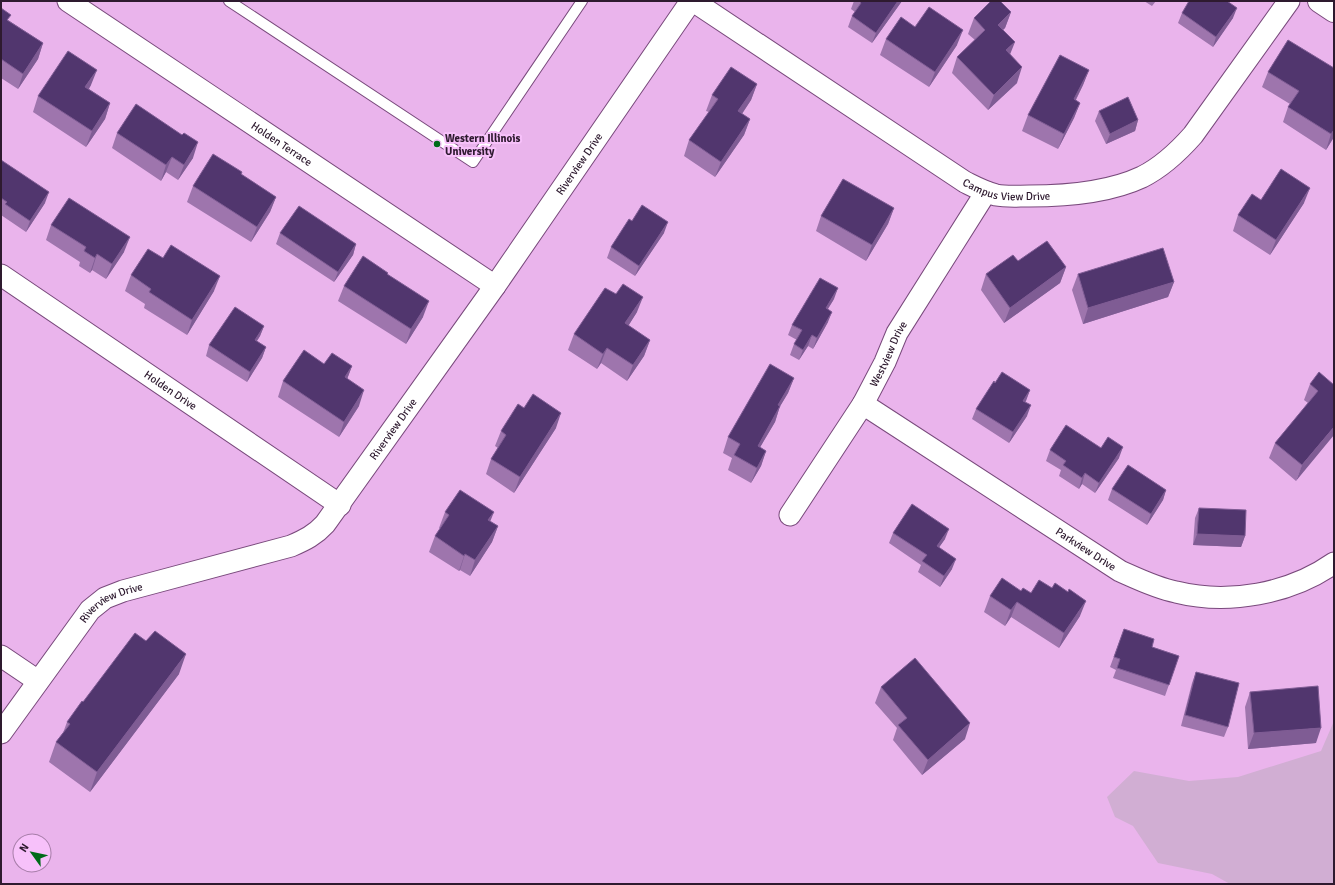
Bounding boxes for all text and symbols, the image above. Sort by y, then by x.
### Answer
street label: Holden Terrace [249,119,314,169]
street label: Riverview Drive [554,130,605,198]
place label: Western Illinois University [445,132,521,158]
marker: Western Illinois University [432,139,442,149]
street label: Campus View Drive [960,176,1050,203]
street label: Westview Drive [867,319,910,389]
street label: Holden Drive [142,368,199,413]
street label: Riverview Drive [367,396,420,462]
street label: Parkview Drive [1053,525,1118,574]
street label: Riverview Drive [77,580,144,626]
north arrow [12,833,52,873]
text: N [16,841,32,855]

